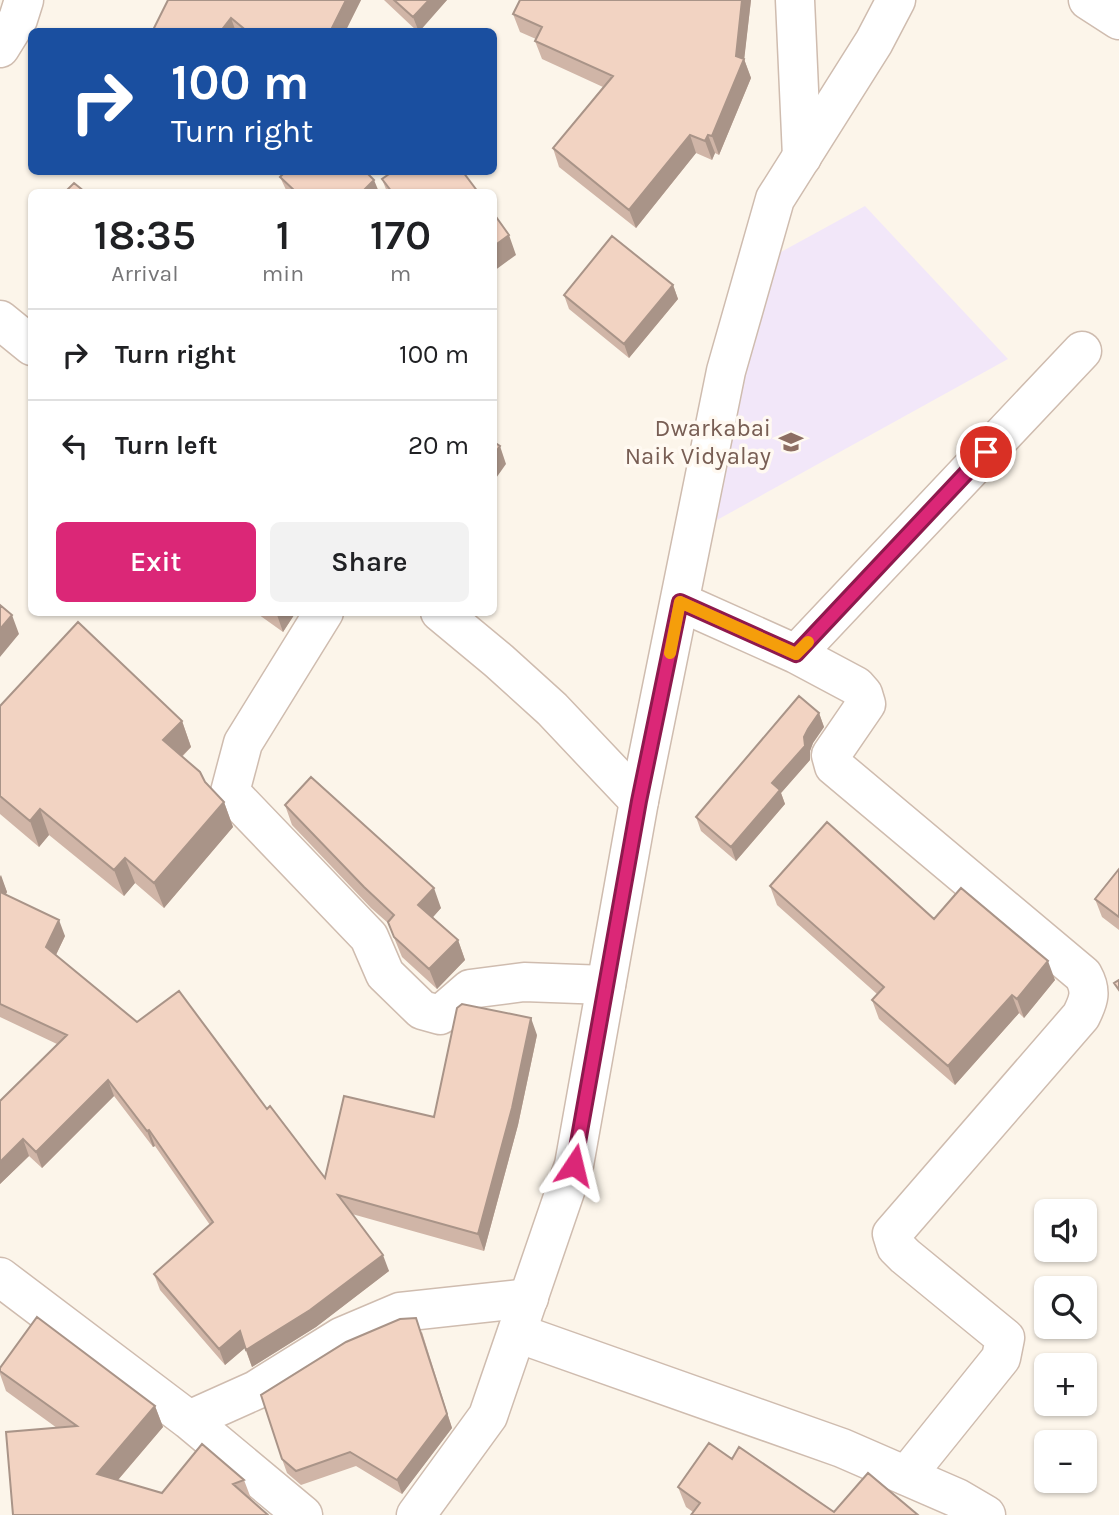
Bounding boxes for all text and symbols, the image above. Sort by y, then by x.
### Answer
text: 100 m [171,54,309,111]
icon: right [56,56,147,147]
text: Turn right [171,113,313,150]
text: 18:35 [94,210,196,260]
text: 1 [276,210,290,260]
text: 170 [370,210,431,260]
text: Arrival [111,260,179,287]
text: min [262,260,304,287]
text: m [390,260,411,287]
icon: right [56,336,94,374]
text: Turn right [115,339,236,370]
text: 100 m [399,339,469,370]
place label: Dwarkabai Naik Vidyalay [625,414,771,470]
pin [956,422,1016,482]
icon: left [56,427,94,465]
school or university icon: Dwarkabai Naik Vidyalay [777,428,805,456]
text: Turn left [115,430,217,461]
text: 20 m [408,430,469,461]
icon: arrive [967,433,1005,471]
button: Exit [56,522,256,602]
button: Share [270,522,469,602]
position arrow [537,1128,611,1202]
map controls [1034,1199,1097,1493]
button: sound [1034,1199,1097,1262]
button: search [1034,1276,1097,1339]
button: + [1034,1353,1097,1416]
button: − [1034,1430,1097,1493]

